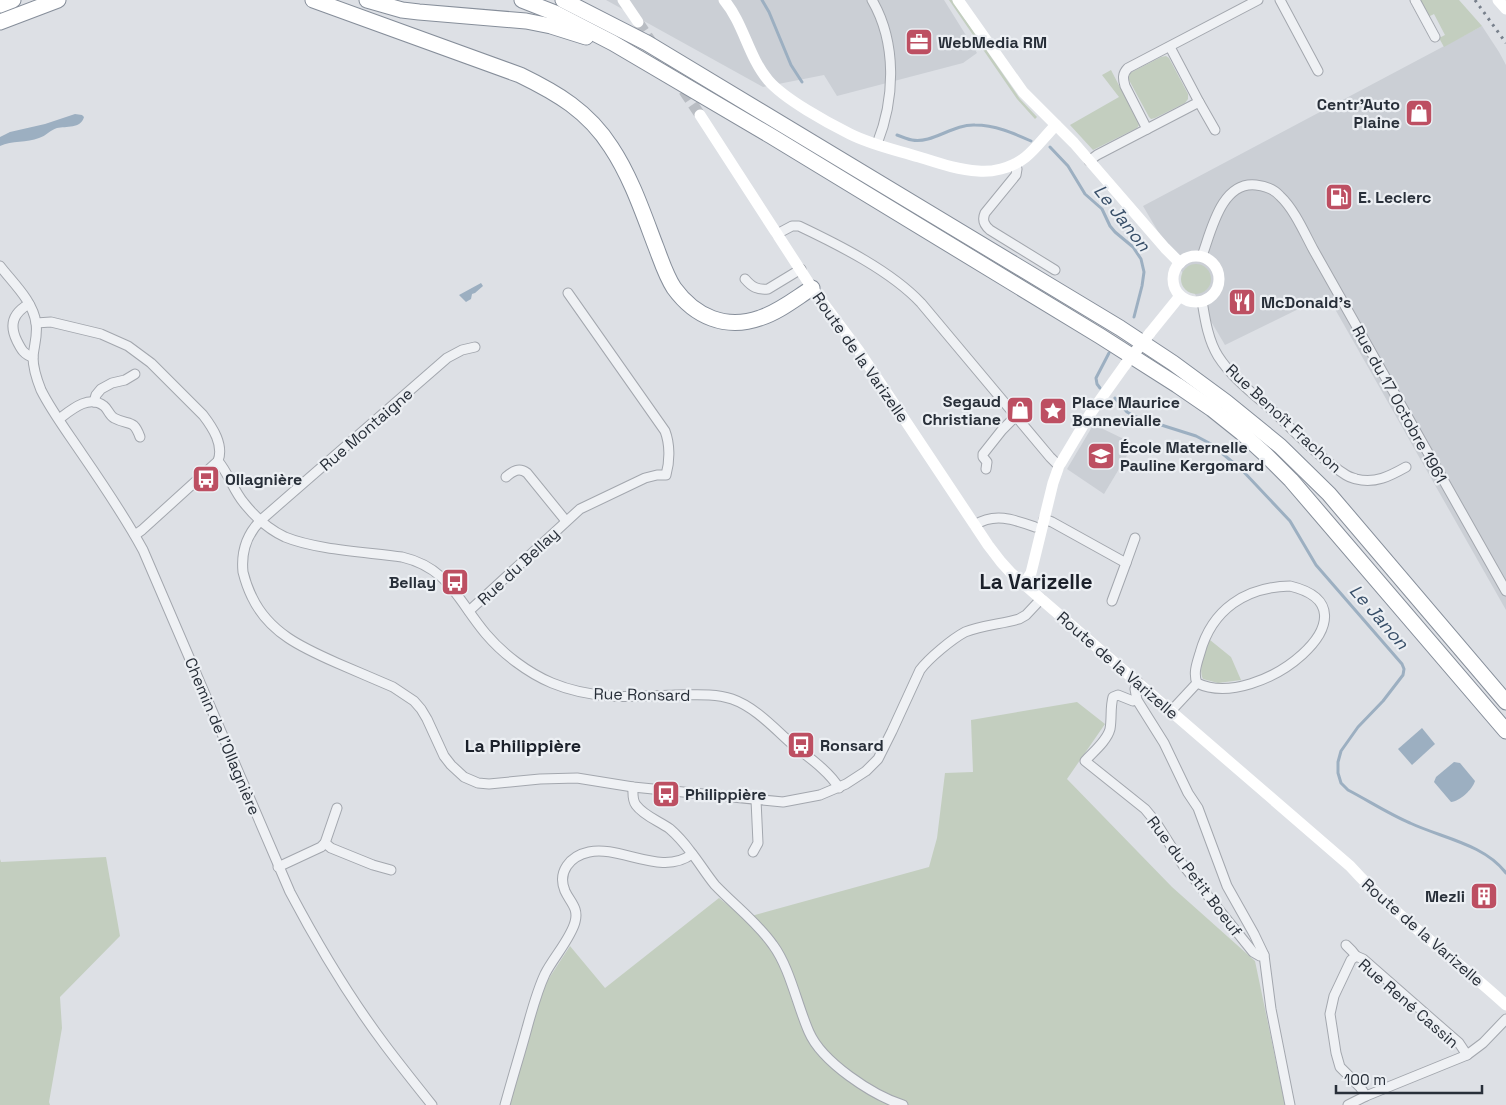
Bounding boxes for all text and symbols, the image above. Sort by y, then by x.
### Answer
office icon: WebMedia RM [904,27,934,57]
place label: WebMedia RM [938,32,1047,53]
place label: Centr'Auto Plaine [1317,94,1400,133]
shop icon: Centr'Auto Plaine [1404,98,1434,128]
water label: Le Janon [1089,180,1156,257]
fuel station icon: E. Leclerc [1324,182,1354,212]
place label: E. Leclerc [1358,187,1431,208]
restaurant icon: McDonald's [1227,287,1257,317]
street label: Route de la Varizelle [808,288,914,427]
place label: McDonald's [1261,292,1351,313]
street label: Rue du 17 Octobre 1961 [1347,322,1452,487]
street label: Rue Benoît Frachon [1221,359,1346,478]
street label: Rue Montaigne [315,383,417,476]
place label: Segaud Christiane [922,391,1001,430]
place label: Place Maurice Bonnevialle [1072,392,1180,431]
shop icon: Segaud Christiane [1005,395,1035,425]
place icon: Place Maurice Bonnevialle [1038,396,1068,426]
place label: École Maternelle Pauline Kergomard [1120,437,1264,476]
school or university icon: École Maternelle Pauline Kergomard [1086,441,1116,471]
bus stop icon: Ollagnière [191,464,221,494]
place label: Ollagnière [225,469,302,490]
street label: Rue du Bellay [473,523,564,610]
bus stop icon: Bellay [440,567,470,597]
district label: La Varizelle [979,568,1093,595]
place label: Bellay [389,572,436,593]
water label: Le Janon [1345,579,1415,655]
street label: Route de la Varizelle [1052,607,1183,724]
street label: Chemin de l'Ollagnière [180,654,265,818]
street label: Rue Ronsard [593,683,691,706]
bus stop icon: Ronsard [786,730,816,760]
district label: La Philippière [465,734,581,757]
place label: Ronsard [820,735,884,756]
bus stop icon: Philippière [651,779,681,809]
place label: Philippière [685,784,766,805]
street label: Rue du Petit Boeuf [1142,812,1247,941]
street label: Route de la Varizelle [1357,874,1488,991]
building icon: Mezli [1469,881,1499,911]
place label: Mezli [1425,886,1465,907]
street label: Rue René Cassin [1354,954,1463,1053]
scale bar [1336,1062,1482,1094]
text: 100 m [1344,1070,1386,1089]

